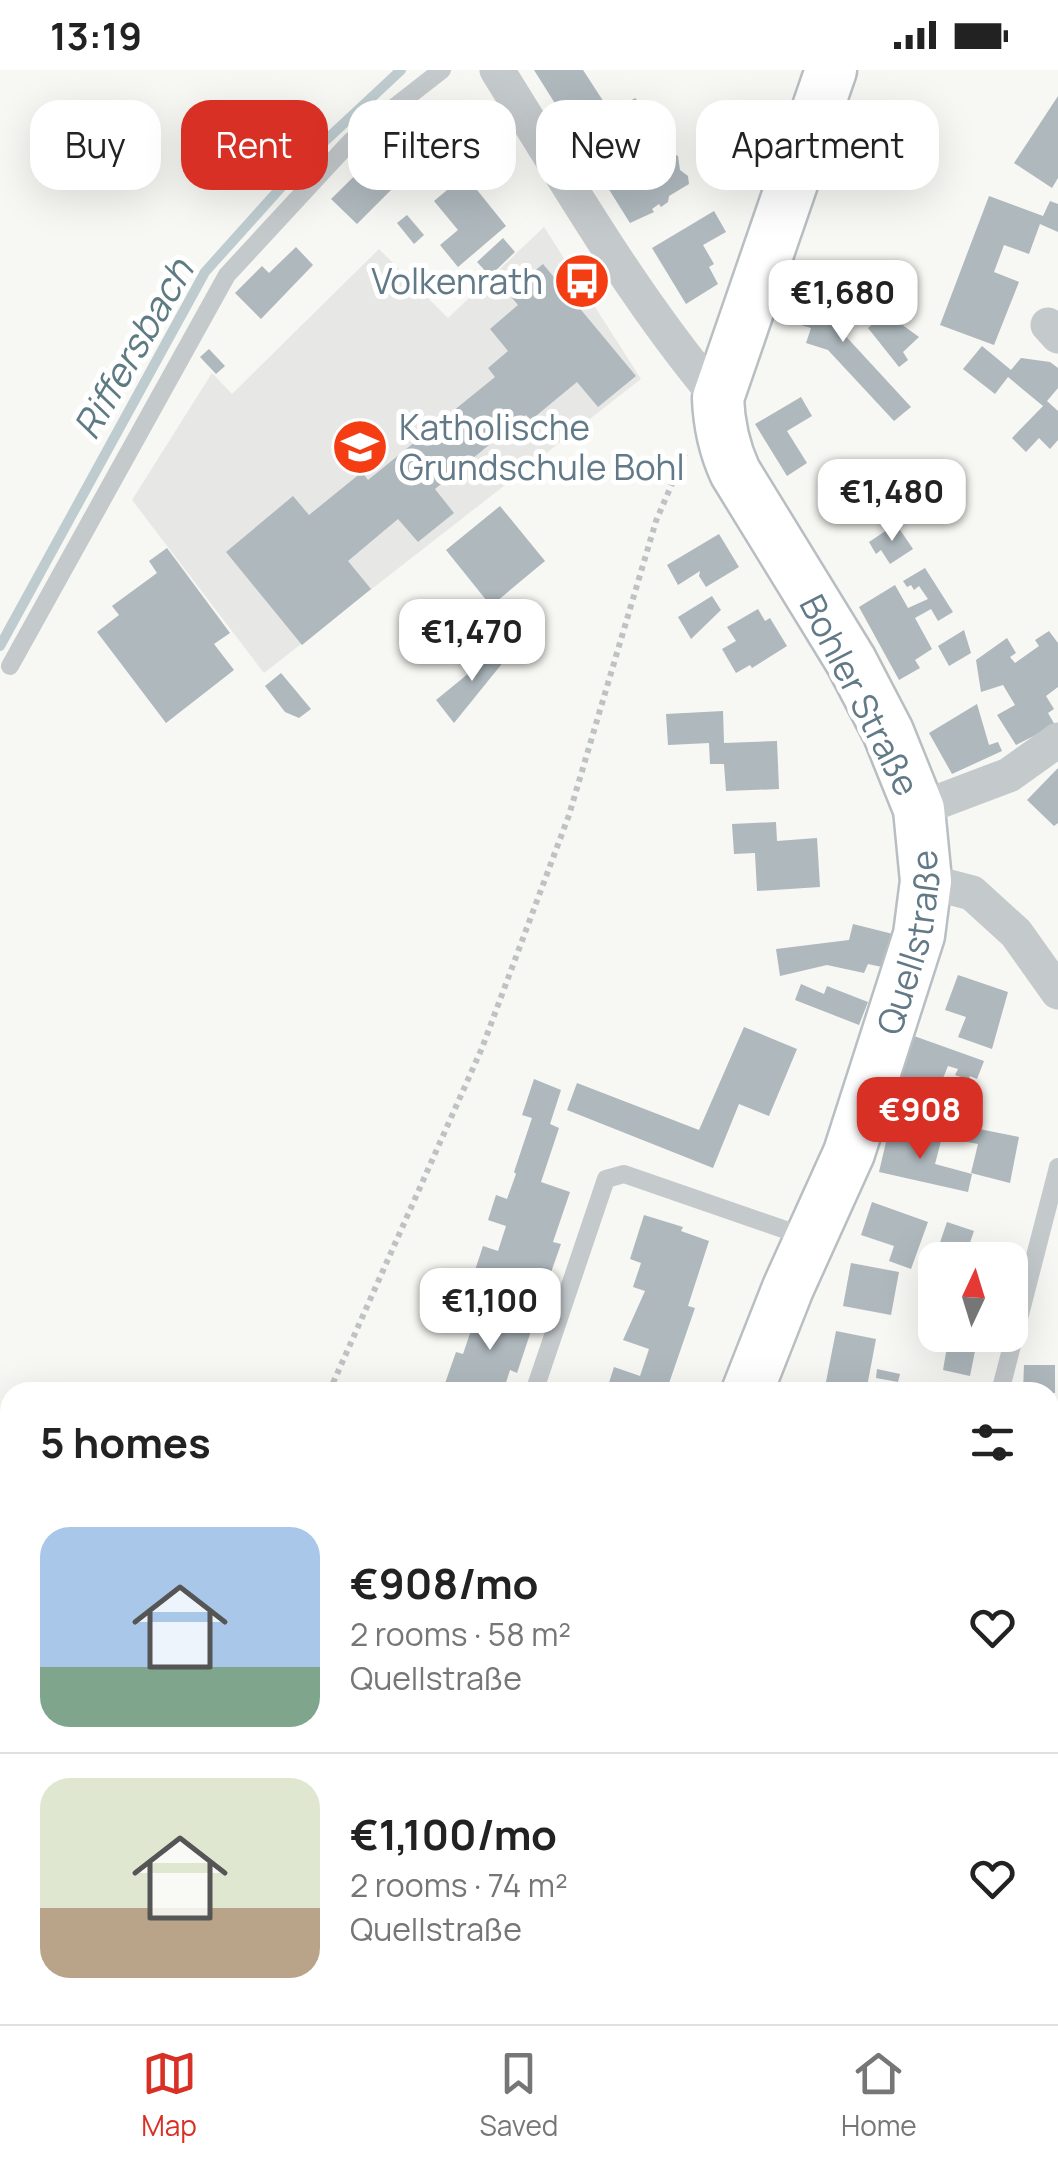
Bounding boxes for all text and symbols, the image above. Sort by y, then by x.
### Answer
text: 13:19 [50,9,142,61]
chip: Buy [30,100,161,190]
chip: Rent [181,100,328,190]
chip: Filters [348,100,516,190]
chip: New [536,100,676,190]
chip: Apartment [696,100,939,190]
water label: Riffersbach [60,247,205,447]
bus stop icon: Volkenrath [552,251,612,311]
place label: Volkenrath [371,257,543,305]
pin: €1,680 [762,260,924,345]
text: €1,680 [791,270,895,314]
place label: Katholische Grundschule Bohl [399,403,685,491]
school or university icon: Katholische Grundschule Bohl [330,417,390,477]
pin: €1,480 [811,459,973,544]
text: €1,480 [840,469,944,513]
street label: Bohler Straße [789,586,931,804]
pin: €1,470 [391,599,553,684]
text: €1,470 [421,609,523,653]
street label: Quellstraße [865,848,951,1040]
pin: €908 [861,1077,979,1162]
text: €908 [879,1087,961,1131]
north arrow [918,1242,1028,1352]
map controls [918,1242,1028,1352]
pin: €1,100 [409,1268,571,1353]
text: €1,100 [442,1278,538,1322]
text: 5 homes [40,1413,211,1471]
icon: filters [965,1415,1020,1470]
text: €908/mo [350,1554,538,1612]
icon: home [120,1567,240,1687]
icon: heart [965,1600,1020,1655]
text: 2 rooms · 58 m² [350,1612,571,1656]
text: Quellstraße [350,1656,522,1700]
text: €1,100/mo [350,1805,557,1863]
icon: home [120,1818,240,1938]
icon: heart [965,1851,1020,1906]
text: 2 rooms · 74 m² [350,1863,568,1907]
text: Quellstraße [350,1907,522,1951]
tab: Map [141,2046,197,2144]
tab: Saved [480,2046,558,2144]
tab: Home [841,2046,917,2144]

